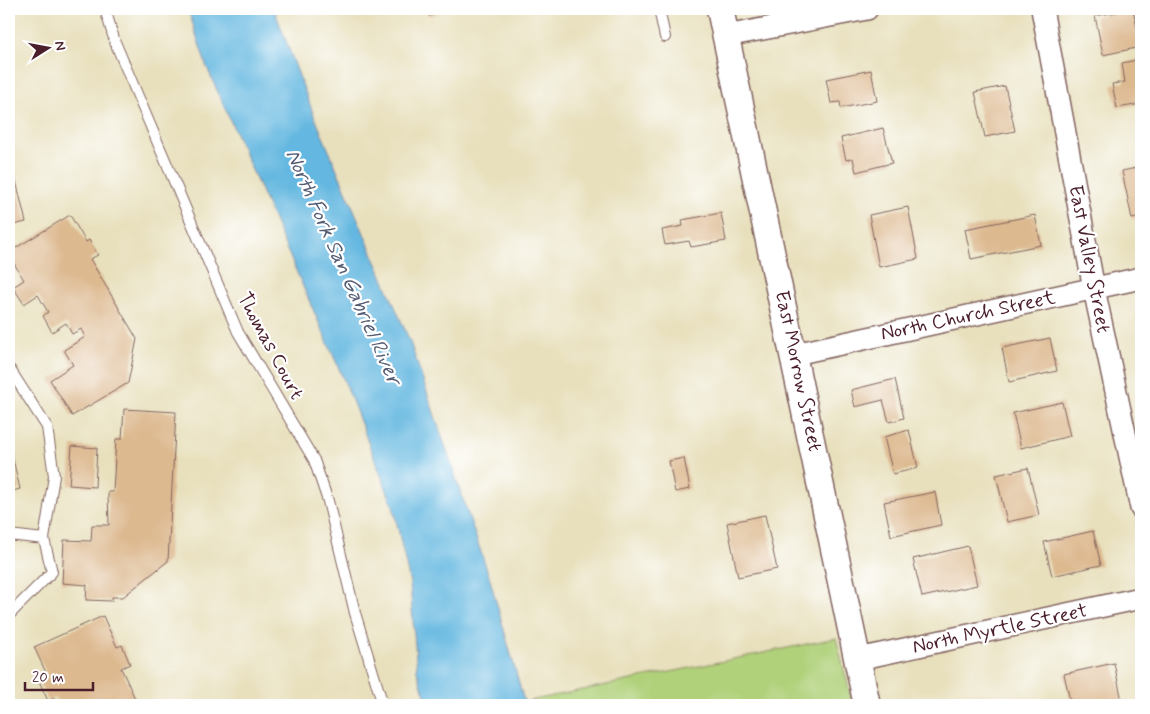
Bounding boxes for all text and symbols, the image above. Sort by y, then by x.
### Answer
north arrow [22,22,72,72]
text: N [50,39,70,52]
water label: North Fork San Gabriel River [278,145,409,392]
street label: East Valley Street [1061,183,1117,335]
street label: North Church Street [878,284,1058,348]
street label: Thomas Court [230,287,310,405]
street label: East Morrow Street [768,288,828,454]
street label: North Myrtle Street [910,597,1090,661]
scale bar [25,659,92,691]
text: 20 m [32,668,64,688]

